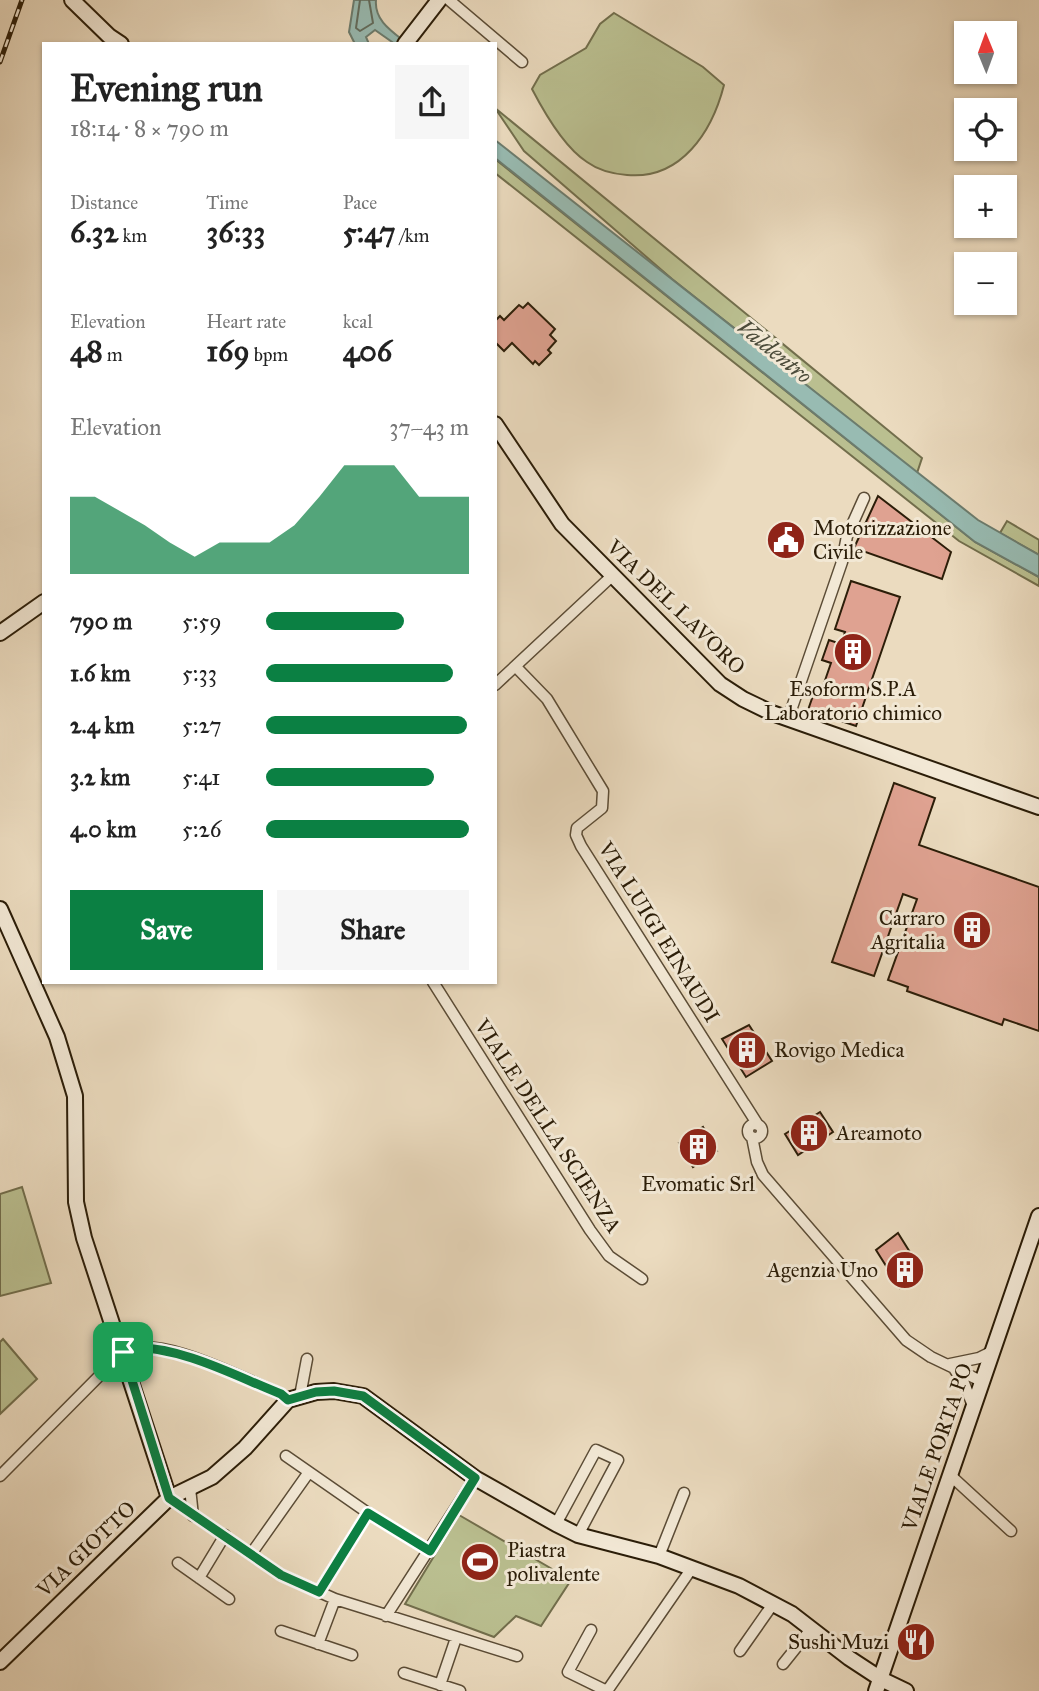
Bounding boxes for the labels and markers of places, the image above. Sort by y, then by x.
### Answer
place label: Motorizzazione Civile [813,515,952,565]
public building icon: Motorizzazione Civile [765,519,807,561]
building icon: Esoform S.P.A Laboratorio chimico [832,631,874,673]
place label: Esoform S.P.A Laboratorio chimico [764,676,942,726]
place label: Carraro Agritalia [870,905,945,955]
building icon: Carraro Agritalia [951,909,993,951]
building icon: Rovigo Medica [726,1029,768,1071]
place label: Rovigo Medica [774,1037,904,1063]
building icon: Areamoto [788,1112,830,1154]
place label: Areamoto [835,1120,922,1146]
building icon: Evomatic Srl [677,1126,719,1168]
place label: Evomatic Srl [641,1171,755,1197]
building icon: Agenzia Uno [884,1249,926,1291]
place label: Agenzia Uno [766,1257,878,1283]
pin [93,1322,153,1382]
place label: Piastra polivalente [506,1537,600,1587]
sports icon: Piastra polivalente [459,1541,501,1583]
restaurant icon: Sushi Muzi [895,1621,937,1663]
place label: Sushi Muzi [788,1629,889,1655]

